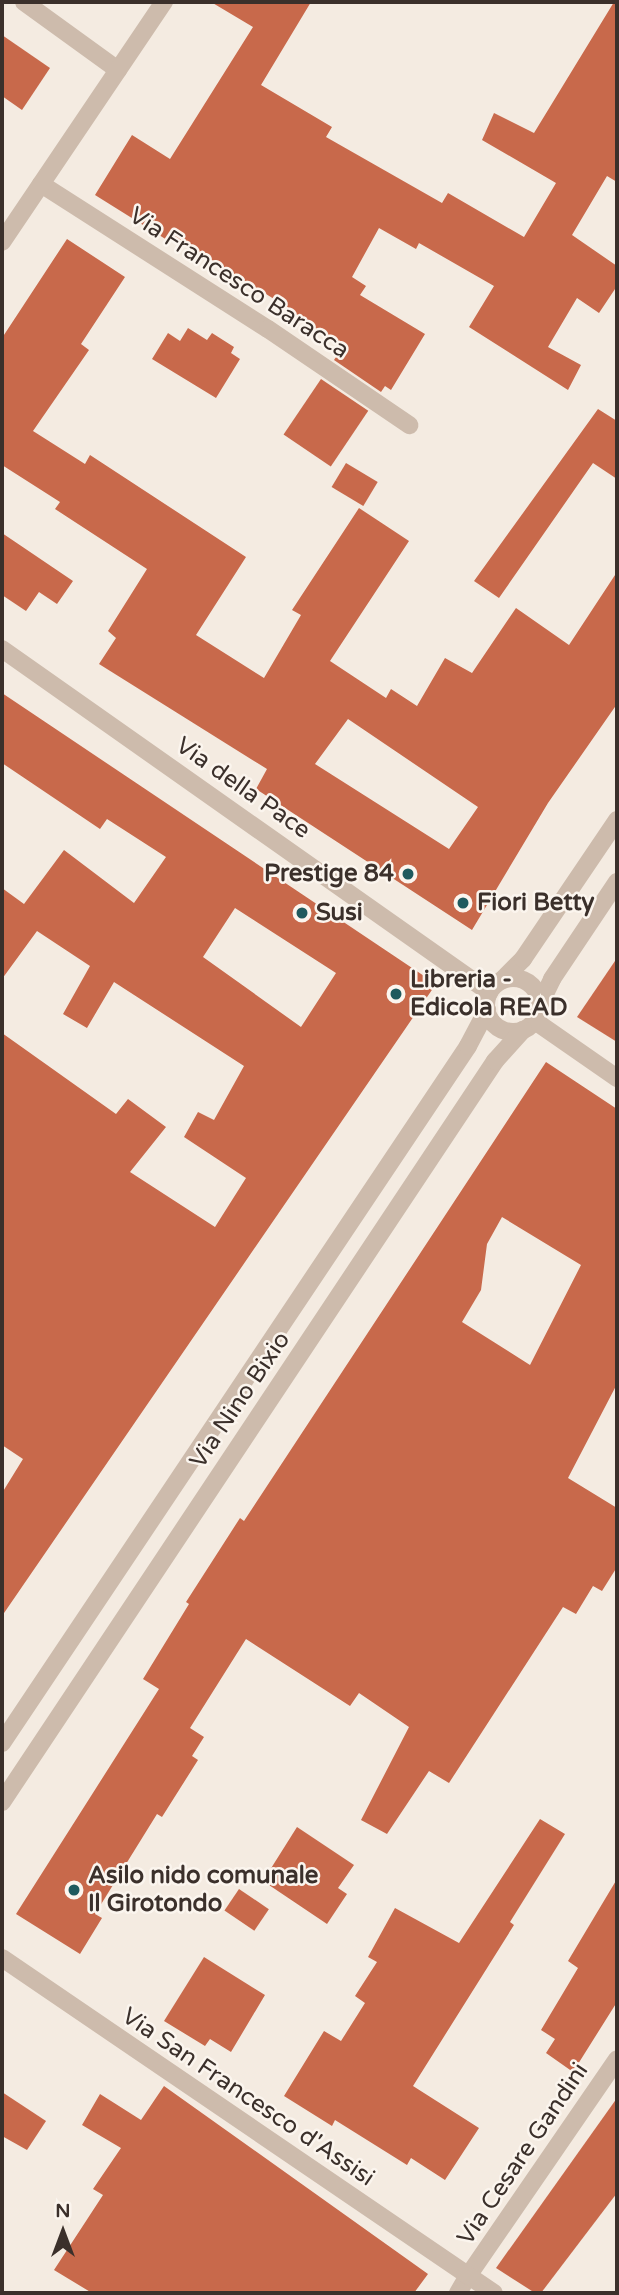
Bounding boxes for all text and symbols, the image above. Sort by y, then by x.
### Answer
street label: Via Francesco Baracca [124,201,354,365]
street label: Via della Pace [170,731,316,845]
place label: Prestige 84 [264,860,394,888]
marker: Prestige 84 [400,866,416,882]
place label: Fiori Betty [477,889,595,917]
marker: Fiori Betty [455,895,471,911]
place label: Susi [316,899,363,927]
marker: Susi [294,905,310,921]
place label: Libreria - Edicola READ [410,966,567,1022]
marker: Libreria - Edicola READ [388,986,404,1002]
street label: Via Nino Bixio [184,1326,296,1474]
place label: Asilo nido comunale Il Girotondo [88,1862,318,1918]
marker: Asilo nido comunale Il Girotondo [66,1882,82,1898]
street label: Via San Francesco d'Assisi [116,2002,380,2192]
street label: Via Cesare Gandini [451,2057,595,2251]
north arrow [28,2197,98,2267]
text: N [55,2200,71,2222]

